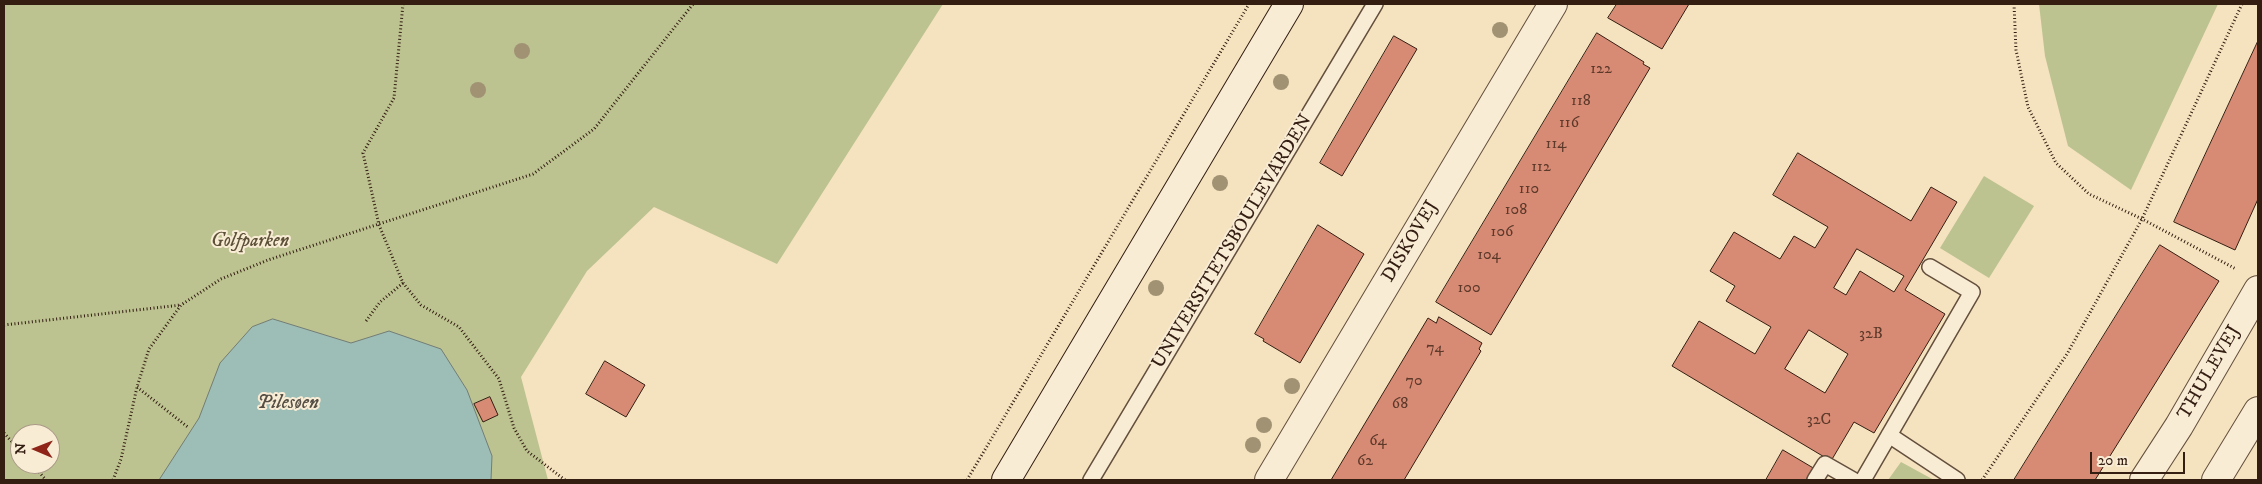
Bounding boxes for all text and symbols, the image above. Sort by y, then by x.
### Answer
house number: 122 [1590,60,1612,80]
house number: 118 [1571,92,1591,112]
street label: UNIVERSITETSBOULEVARDEN [1148,111,1318,373]
house number: 116 [1559,114,1579,134]
house number: 114 [1546,135,1566,155]
house number: 112 [1531,158,1551,178]
house number: 110 [1519,180,1539,200]
street label: DISKOVEJ [1378,197,1444,287]
house number: 108 [1505,201,1527,221]
house number: 106 [1491,223,1513,243]
park label: Golfparken [211,231,289,253]
house number: 104 [1477,246,1501,266]
house number: 100 [1457,279,1481,299]
street label: THULEVEJ [2174,322,2246,424]
house number: 32B [1859,325,1883,345]
house number: 74 [1426,339,1444,359]
house number: 70 [1405,372,1423,392]
water label: Pilesøen [257,392,319,416]
house number: 68 [1392,395,1408,415]
house number: 32C [1807,411,1831,431]
north arrow [10,424,60,474]
house number: 64 [1369,432,1387,452]
scale bar [2092,442,2187,474]
text: N [12,443,30,455]
text: 20 m [2098,451,2128,470]
house number: 62 [1357,452,1373,472]

